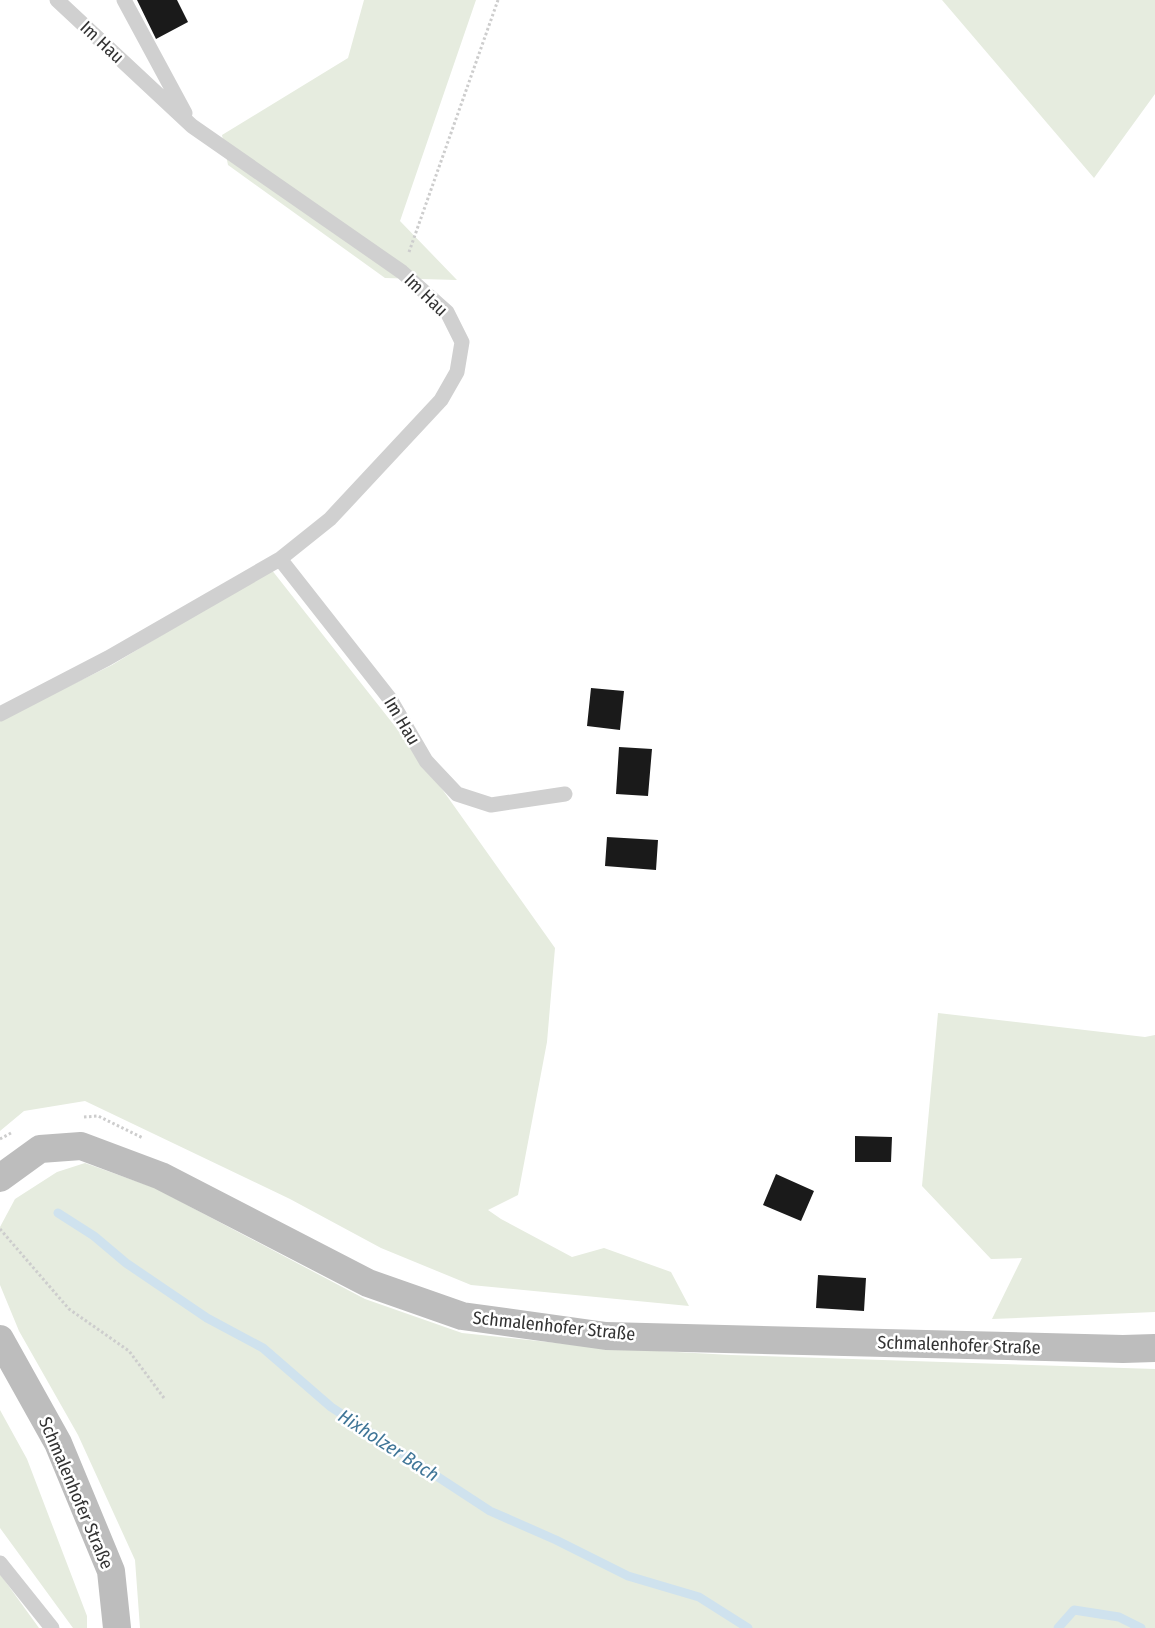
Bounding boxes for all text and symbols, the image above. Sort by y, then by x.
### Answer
street label: Im Hau [76,16,128,68]
street label: Im Hau [400,269,452,321]
street label: Im Hau [379,693,425,749]
street label: Schmalenhofer Straße [472,1307,636,1345]
street label: Schmalenhofer Straße [877,1331,1041,1359]
water label: Hixholzer Bach [334,1404,443,1486]
street label: Schmalenhofer Straße [34,1414,118,1573]

